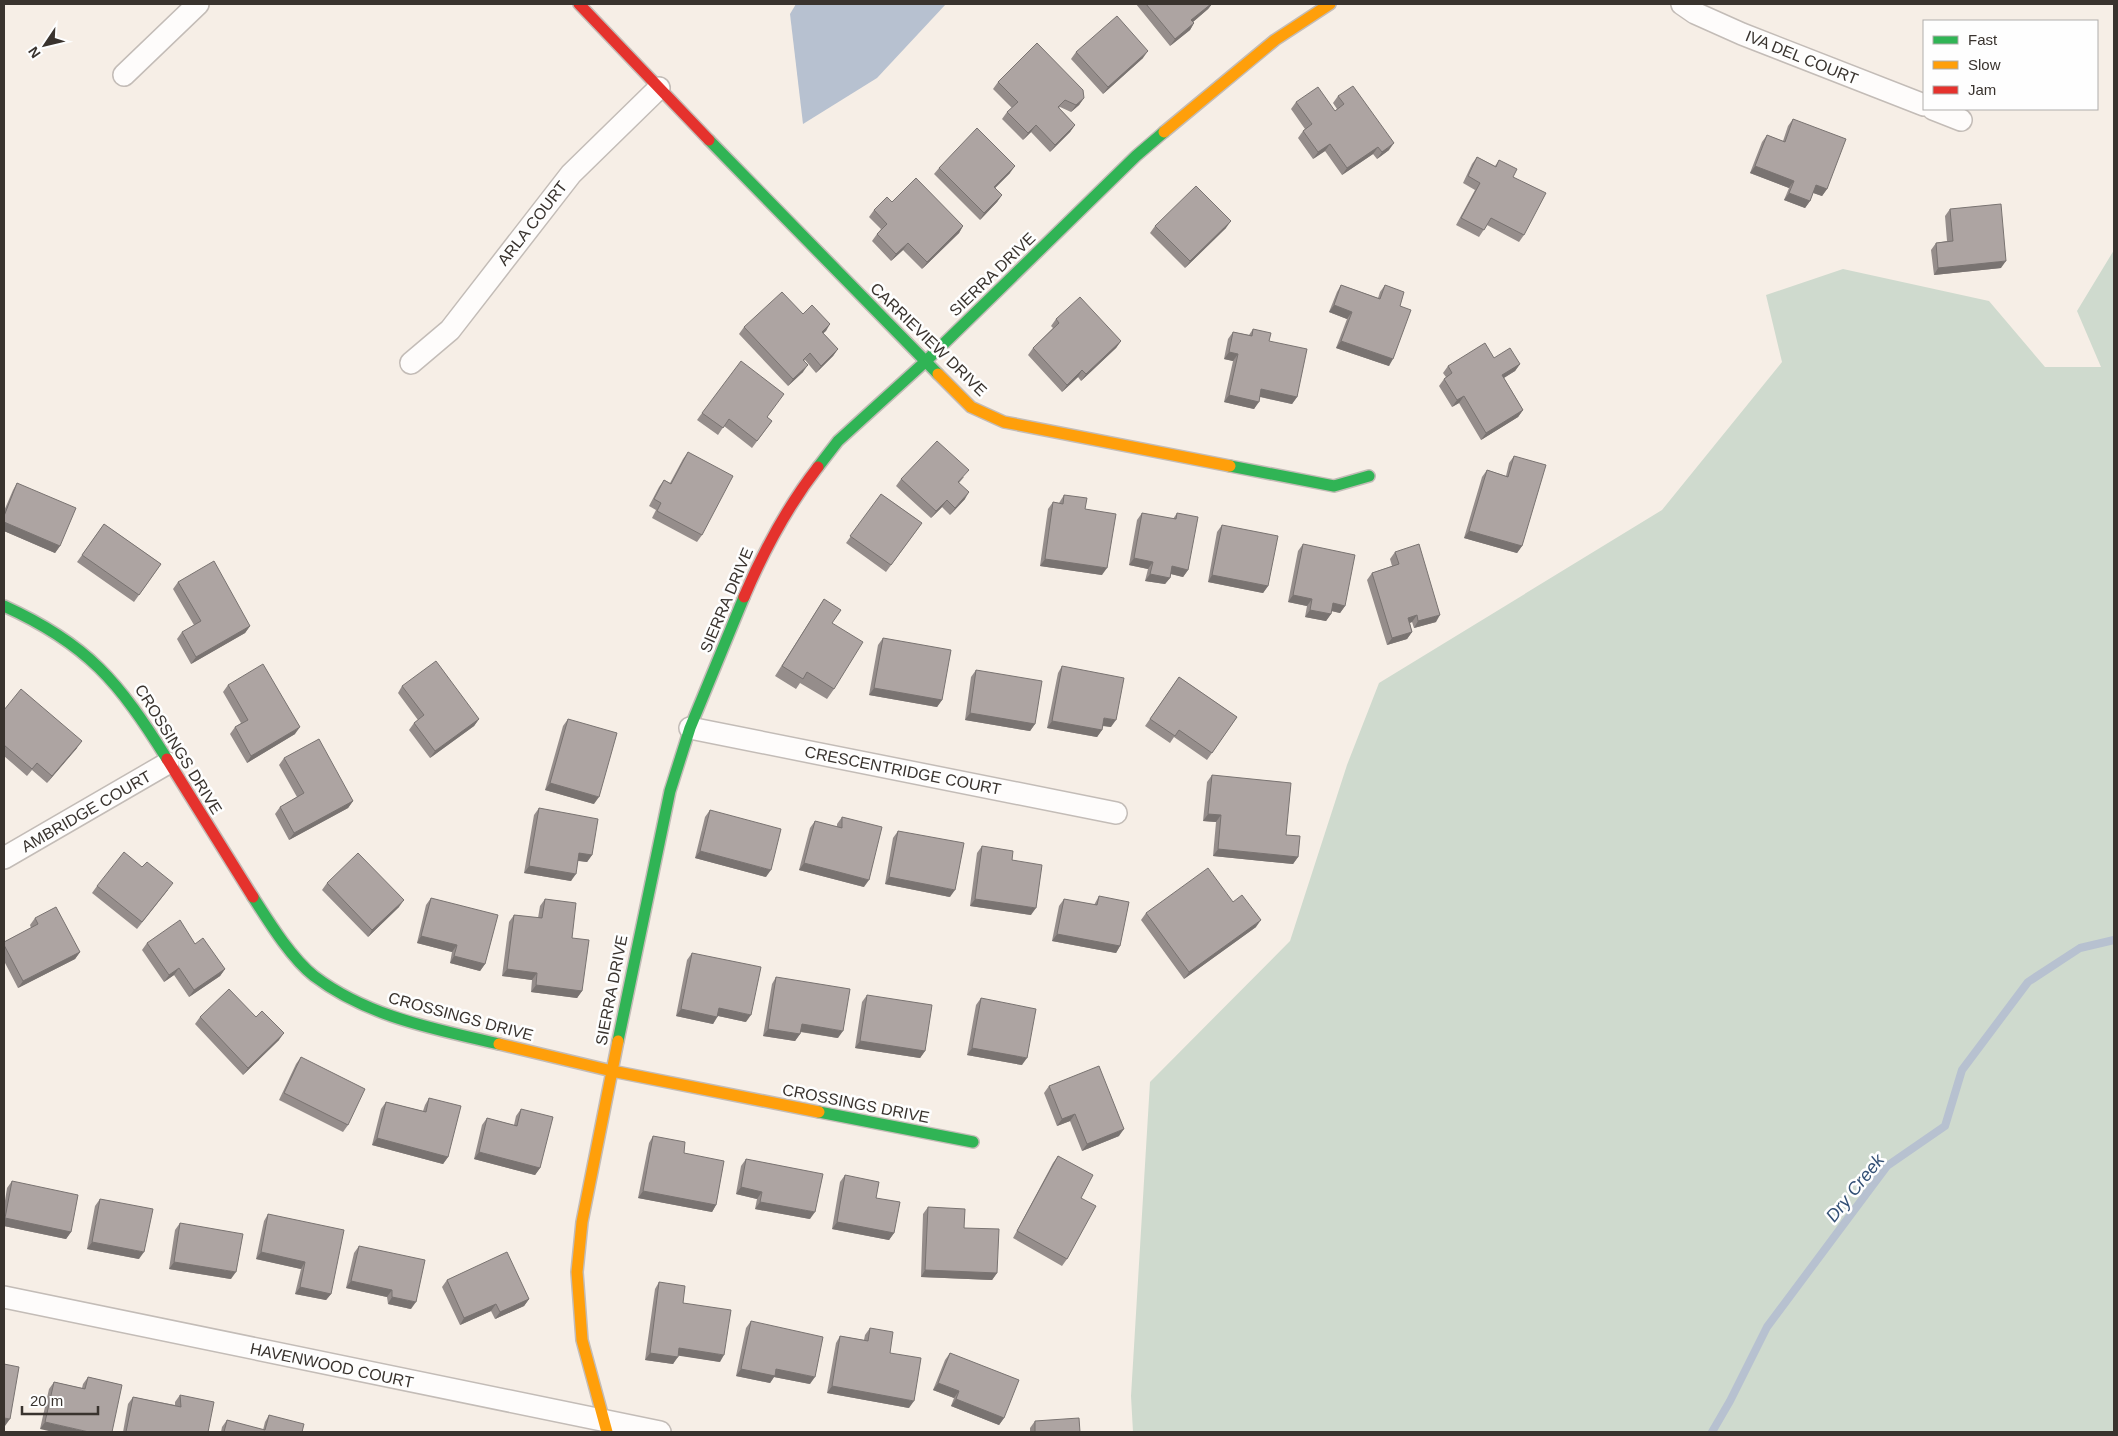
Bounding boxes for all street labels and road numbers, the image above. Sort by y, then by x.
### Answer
street label: IVA DEL COURT [1743,27,1861,88]
street label: ARLA COURT [494,178,571,269]
street label: SIERRA DRIVE [946,229,1039,319]
street label: CARRIEVIEW DRIVE [867,280,990,399]
street label: SIERRA DRIVE [697,545,756,655]
street label: CROSSINGS DRIVE [132,681,225,817]
street label: CRESCENTRIDGE COURT [803,743,1003,798]
street label: AMBRIDGE COURT [19,767,154,855]
street label: SIERRA DRIVE [592,933,631,1047]
street label: CROSSINGS DRIVE [387,989,535,1044]
street label: CROSSINGS DRIVE [781,1081,931,1126]
street label: HAVENWOOD COURT [249,1340,415,1391]

